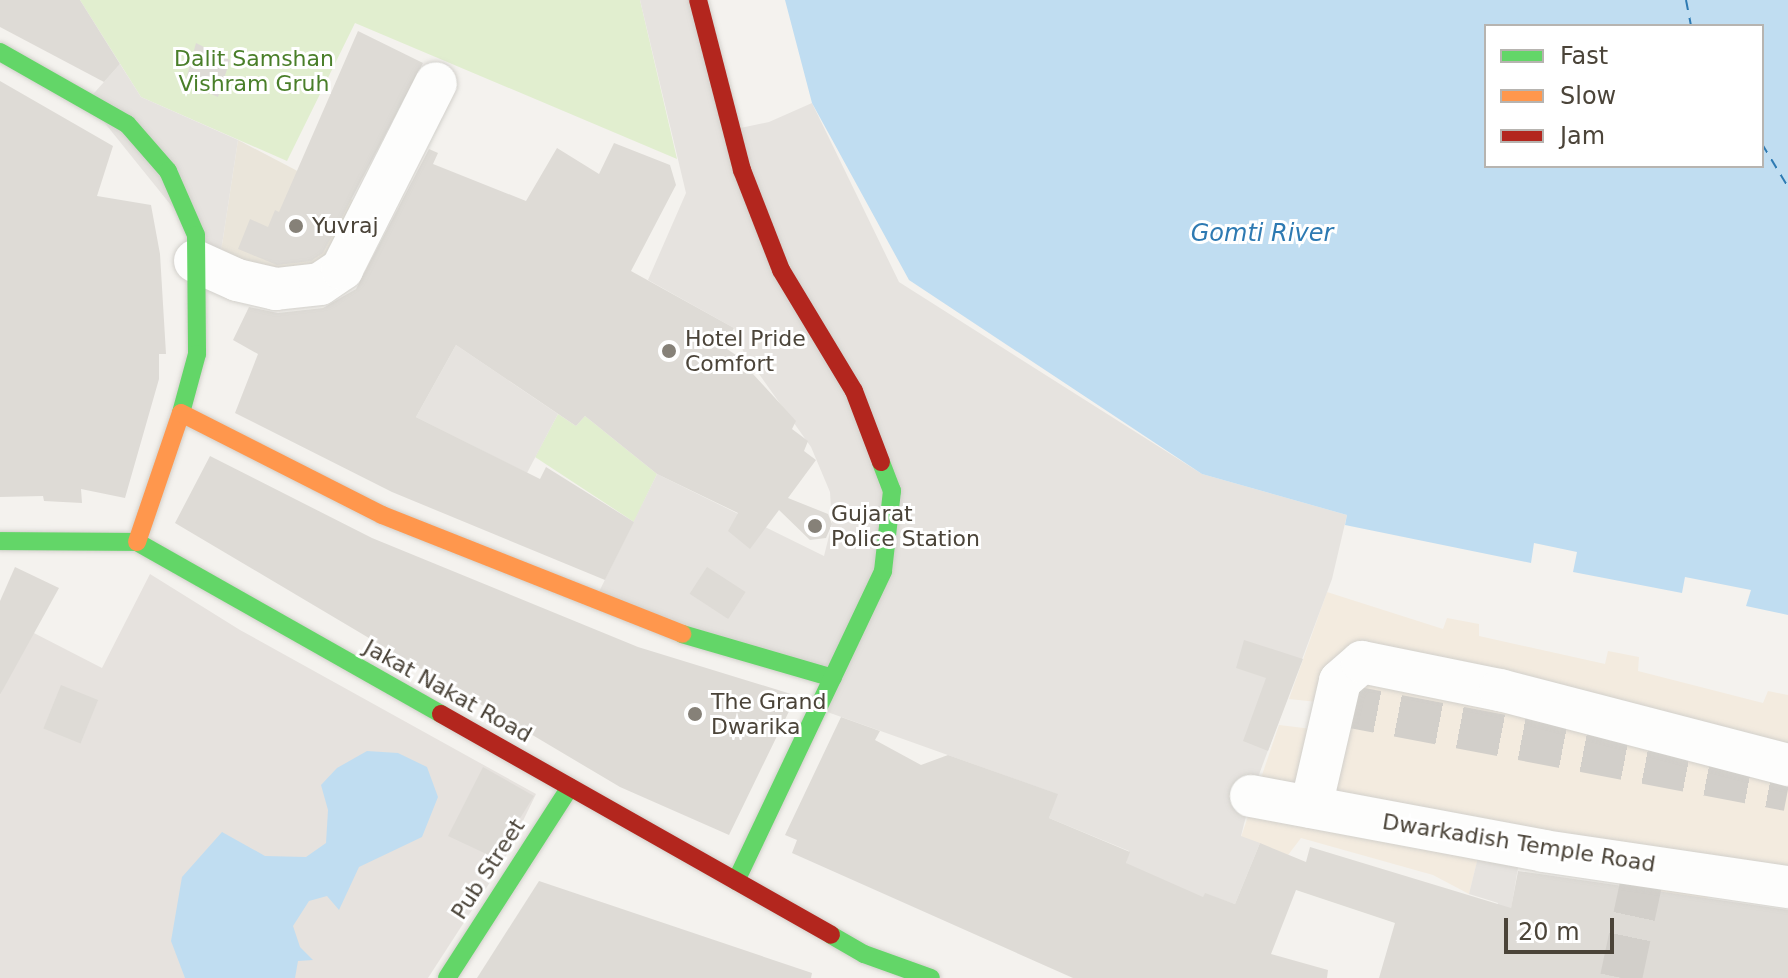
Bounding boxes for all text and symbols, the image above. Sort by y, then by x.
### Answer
legend [1484,24,1764,168]
text: Fast [1560,42,1608,70]
park label: Dalit Samshan Vishram Gruh [174,45,334,96]
text: Slow [1560,82,1616,110]
text: Jam [1560,122,1605,150]
place label: Yuvraj [312,213,379,239]
marker: Yuvraj [287,217,305,235]
water label: Gomti River [1191,220,1333,248]
place label: Hotel Pride Comfort [685,325,806,376]
marker: Hotel Pride Comfort [660,342,678,360]
place label: Gujarat Police Station [831,500,980,552]
marker: Gujarat Police Station [806,517,824,535]
street label: Jakat Nakat Road [359,634,537,748]
place label: The Grand Dwarika [711,688,826,740]
marker: The Grand Dwarika [686,705,704,723]
street label: Dwarkadish Temple Road [1381,808,1657,878]
street label: Pub Street [446,814,530,924]
scale bar [1508,902,1618,952]
text: 20 m [1518,918,1580,946]

